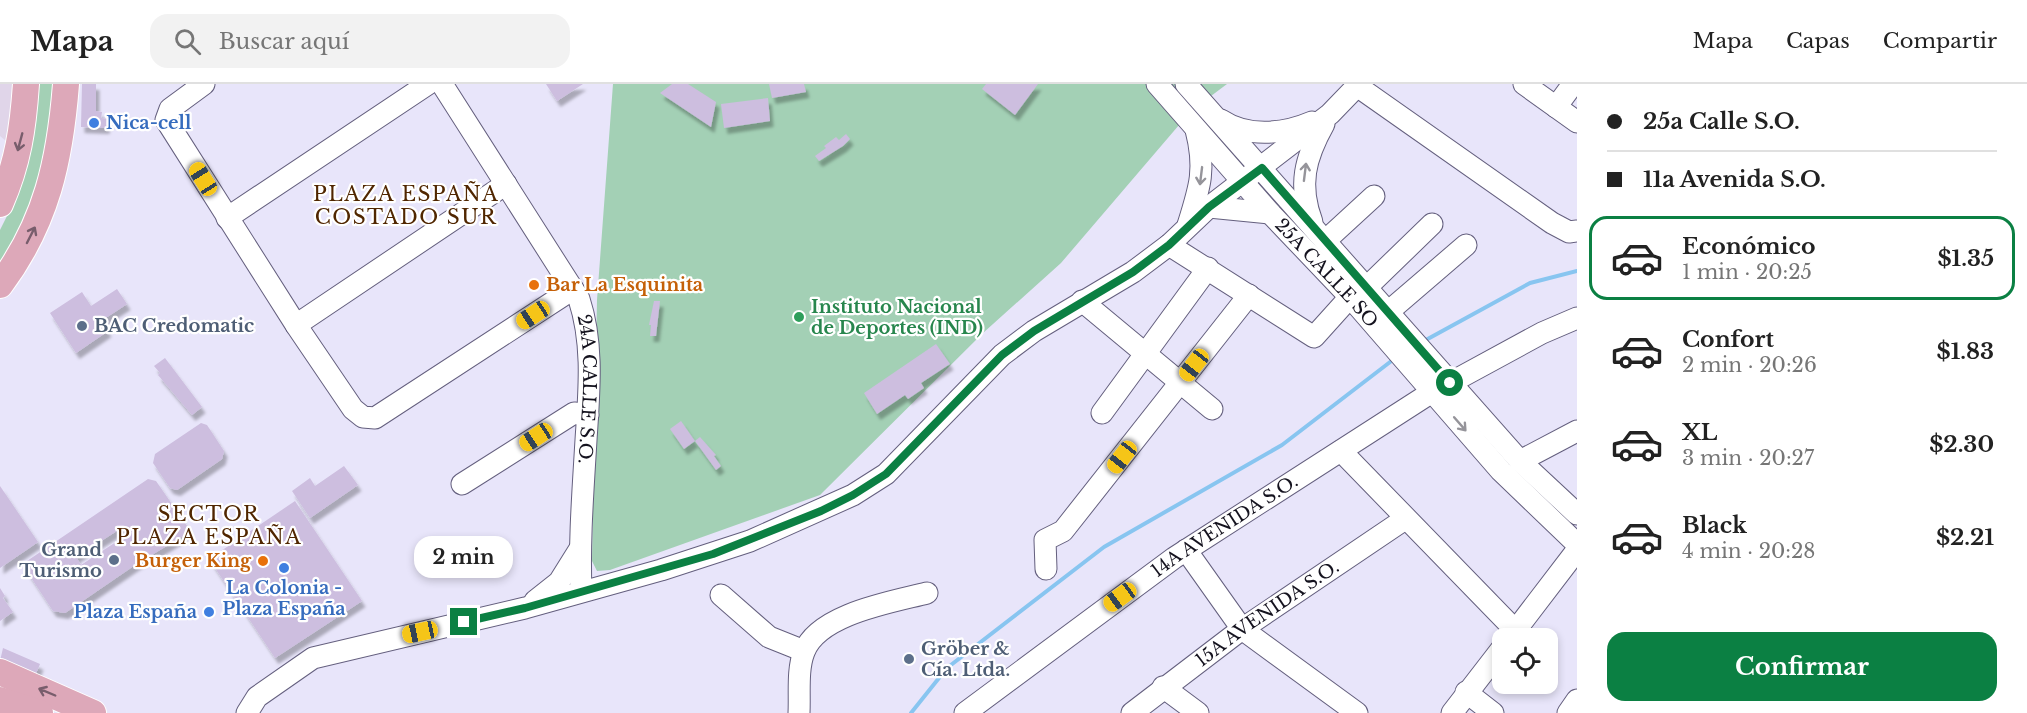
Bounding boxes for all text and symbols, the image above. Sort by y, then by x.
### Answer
search box [150,14,570,68]
text: Mapa [30,24,114,59]
icon: search [171,25,204,58]
text: Buscar aquí [219,28,349,55]
text: Mapa [1693,28,1753,54]
text: Capas [1786,28,1850,54]
text: Compartir [1883,28,1997,54]
text: 25a Calle S.O. [1643,108,1800,135]
place label: Nica-cell [106,112,192,134]
marker: Nica-cell [87,116,101,130]
one-way arrow [14,132,26,151]
car [186,159,220,199]
one-way arrow [1299,162,1310,182]
one-way arrow [1196,166,1207,186]
text: 11a Avenida S.O. [1643,166,1826,193]
district label: PLAZA ESPAÑA COSTADO SUR [313,181,499,229]
street label: 25A CALLE SO [1270,214,1383,332]
one-way arrow [26,227,37,245]
icon: car [1610,231,1664,285]
text: Económico [1682,233,1815,260]
text: $1.35 [1937,245,1994,272]
text: 1 min · 20:25 [1682,260,1812,284]
place label: Bar La Esquinita [546,274,704,296]
marker: Bar La Esquinita [527,278,541,292]
place label: Instituto Nacional de Deportes (IND) [811,296,983,339]
car [513,298,553,332]
marker: Instituto Nacional de Deportes (IND) [792,310,806,324]
street label: 24A CALLE S.O. [573,312,600,465]
place label: BAC Credomatic [94,315,254,337]
marker: BAC Credomatic [75,319,89,333]
icon: car [1610,324,1664,378]
text: Confort [1682,326,1774,353]
text: $1.83 [1937,338,1994,365]
car [1176,345,1212,385]
text: 2 min · 20:26 [1682,353,1817,377]
route start [1436,369,1463,396]
one-way arrow [1453,416,1467,431]
icon: car [1610,417,1664,471]
text: XL [1682,419,1717,446]
car [516,420,556,454]
text: $2.30 [1929,431,1994,458]
car [1104,437,1140,477]
text: 3 min · 20:27 [1682,446,1814,470]
street label: 14A AVENIDA S.O. [1147,470,1302,582]
district label: SECTOR PLAZA ESPAÑA [116,502,302,549]
icon: car [1610,510,1664,564]
text: Black [1682,512,1747,539]
text: $2.21 [1936,524,1994,551]
callout: 2 min [414,535,514,577]
place label: Grand Turismo [19,539,102,582]
text: 4 min · 20:28 [1682,539,1815,563]
text: 2 min [432,545,495,569]
place label: Burger King [135,550,252,572]
marker: Grand Turismo [107,553,121,567]
marker: Burger King [256,554,270,568]
street label: 15A AVENIDA S.O. [1191,556,1343,671]
marker: La Colonia - Plaza España [277,561,291,575]
place label: La Colonia - Plaza España [222,577,346,620]
car [1100,579,1140,615]
place label: Plaza España [74,601,198,623]
marker: Plaza España [202,605,216,619]
route end [450,608,477,635]
car [401,619,439,645]
map controls [1492,628,1558,694]
button: locate [1492,628,1558,694]
button: Confirmar [1607,632,1997,701]
place label: Gröber & Cía. Ltda. [921,638,1010,681]
marker: Gröber & Cía. Ltda. [902,652,916,666]
one-way arrow [38,686,57,697]

